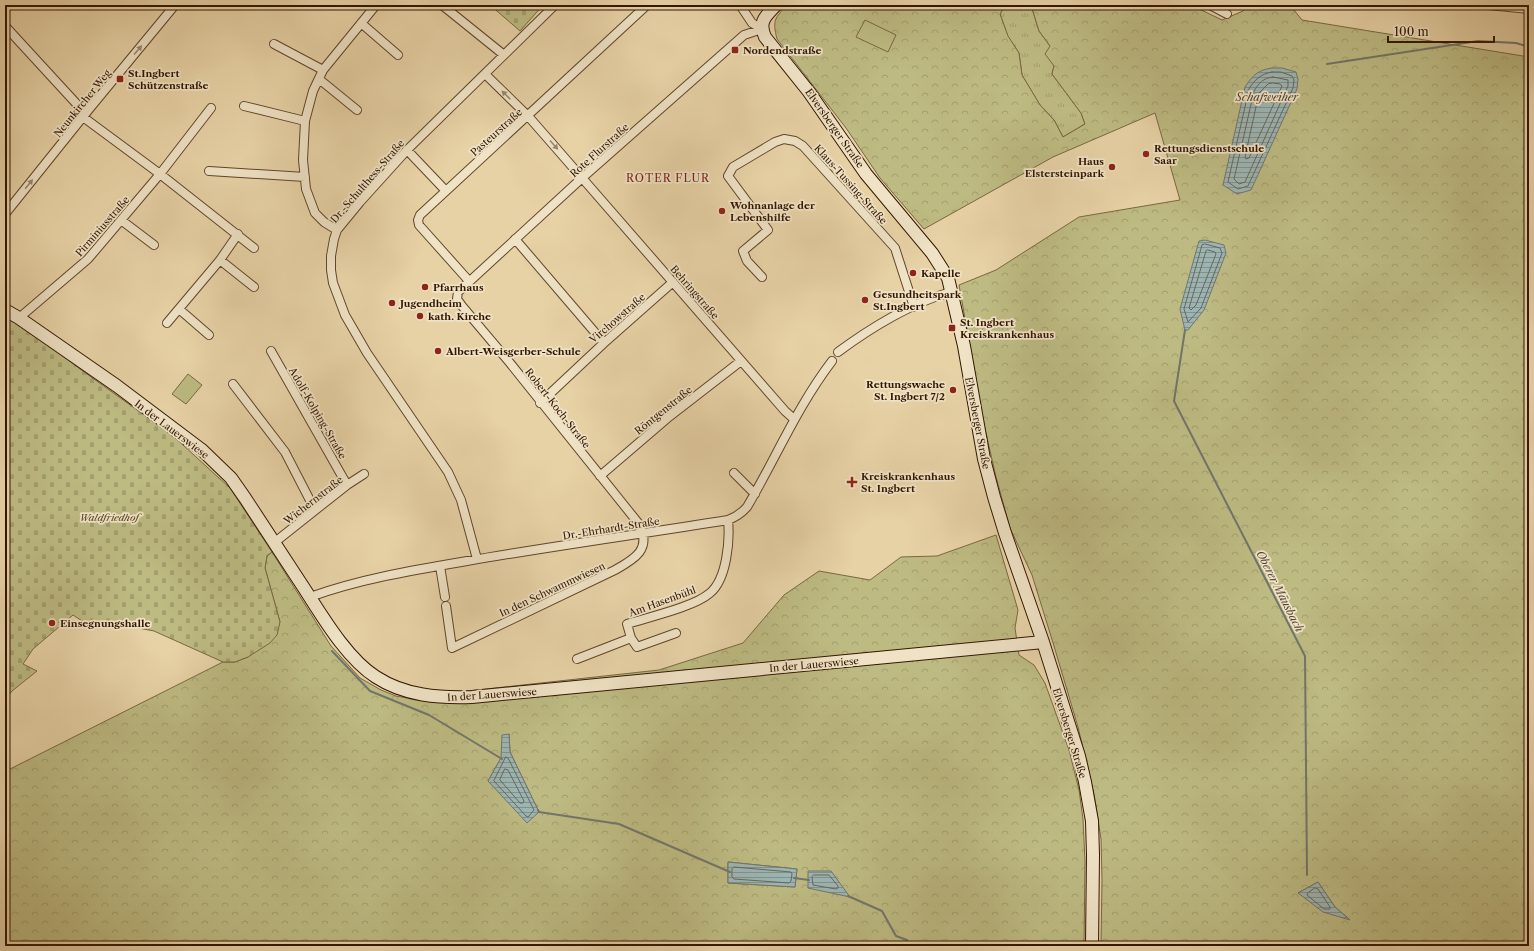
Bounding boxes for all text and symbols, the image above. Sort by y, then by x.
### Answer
scale bar [1388,18,1494,44]
text: 100 m [1394,24,1429,39]
place label: Nordendstraße [743,44,821,57]
one-way arrow [133,45,142,56]
marker: Nordendstraße [730,45,740,55]
street label: Neunkircher Weg [51,66,114,140]
place label: St.Ingbert Schützenstraße [128,67,209,92]
marker: St.Ingbert Schützenstraße [115,74,125,84]
street label: Elversberger Straße [802,86,867,171]
one-way arrow [501,90,511,100]
water label: Schafweiher [1235,90,1299,104]
street label: Pasteurstraße [468,105,525,159]
street label: Rote Flurstraße [567,120,632,180]
street label: Dr.-Schulthess-Straße [328,137,407,226]
one-way arrow [549,140,559,150]
street label: Klaus-Tussing-Straße [811,142,890,227]
place label: Rettungsdienstschule Saar [1154,142,1264,167]
marker: Rettungsdienstschule Saar [1141,149,1151,159]
place label: Haus Elstersteinpark [1025,155,1104,180]
marker: Haus Elstersteinpark [1107,162,1117,172]
district label: ROTER FLUR [626,171,710,185]
one-way arrow [25,178,34,189]
street label: Pirminiusstraße [73,193,132,259]
place label: Wohnanlage der Lebenshilfe [729,199,815,224]
marker: Wohnanlage der Lebenshilfe [717,206,727,216]
street label: Behringstraße [668,263,722,322]
place label: Kapelle [921,267,961,280]
marker: Kapelle [908,268,918,278]
place label: Pfarrhaus [433,281,484,294]
marker: Pfarrhaus [420,282,430,292]
place label: Gesundheitspark St.Ingbert [873,288,962,313]
street label: Virchowstraße [586,290,648,347]
marker: Gesundheitspark St.Ingbert [860,295,870,305]
place label: Jugendheim [398,297,462,310]
marker: Jugendheim [387,298,397,308]
place label: kath. Kirche [428,310,491,323]
marker: kath. Kirche [415,311,425,321]
place label: St. Ingbert Kreiskrankenhaus [960,316,1054,341]
marker: St. Ingbert Kreiskrankenhaus [947,323,957,333]
place label: Albert-Weisgerber-Schule [445,345,581,358]
marker: Albert-Weisgerber-Schule [433,346,443,356]
street label: Adolf-Kolping-Straße [286,364,349,462]
street label: Robert-Koch-Straße [522,366,593,451]
street label: Elversberger Straße [962,376,993,471]
place label: Rettungswache St. Ingbert 7/2 [866,378,945,403]
street label: Röntgenstraße [632,383,695,437]
marker: Rettungswache St. Ingbert 7/2 [948,385,958,395]
street label: In der Lauerswiese [132,397,212,462]
place label: Kreiskrankenhaus St. Ingbert [861,470,955,495]
street label: Wichernstraße [280,473,346,528]
marker: Kreiskrankenhaus St. Ingbert [846,476,858,488]
park label: Waldfriedhof [79,511,142,524]
street label: Dr.-Ehrhardt-Straße [562,514,661,543]
water label: Oberer Mäusbach [1253,548,1307,634]
street label: In den Schwammwiesen [497,559,608,620]
street label: Am Hasenbühl [626,583,698,620]
place label: Einsegnungshalle [60,617,150,630]
marker: Einsegnungshalle [47,618,57,628]
street label: In der Lauerswiese [769,654,860,675]
street label: In der Lauerswiese [447,685,538,704]
street label: Elversberger Straße [1050,686,1090,780]

